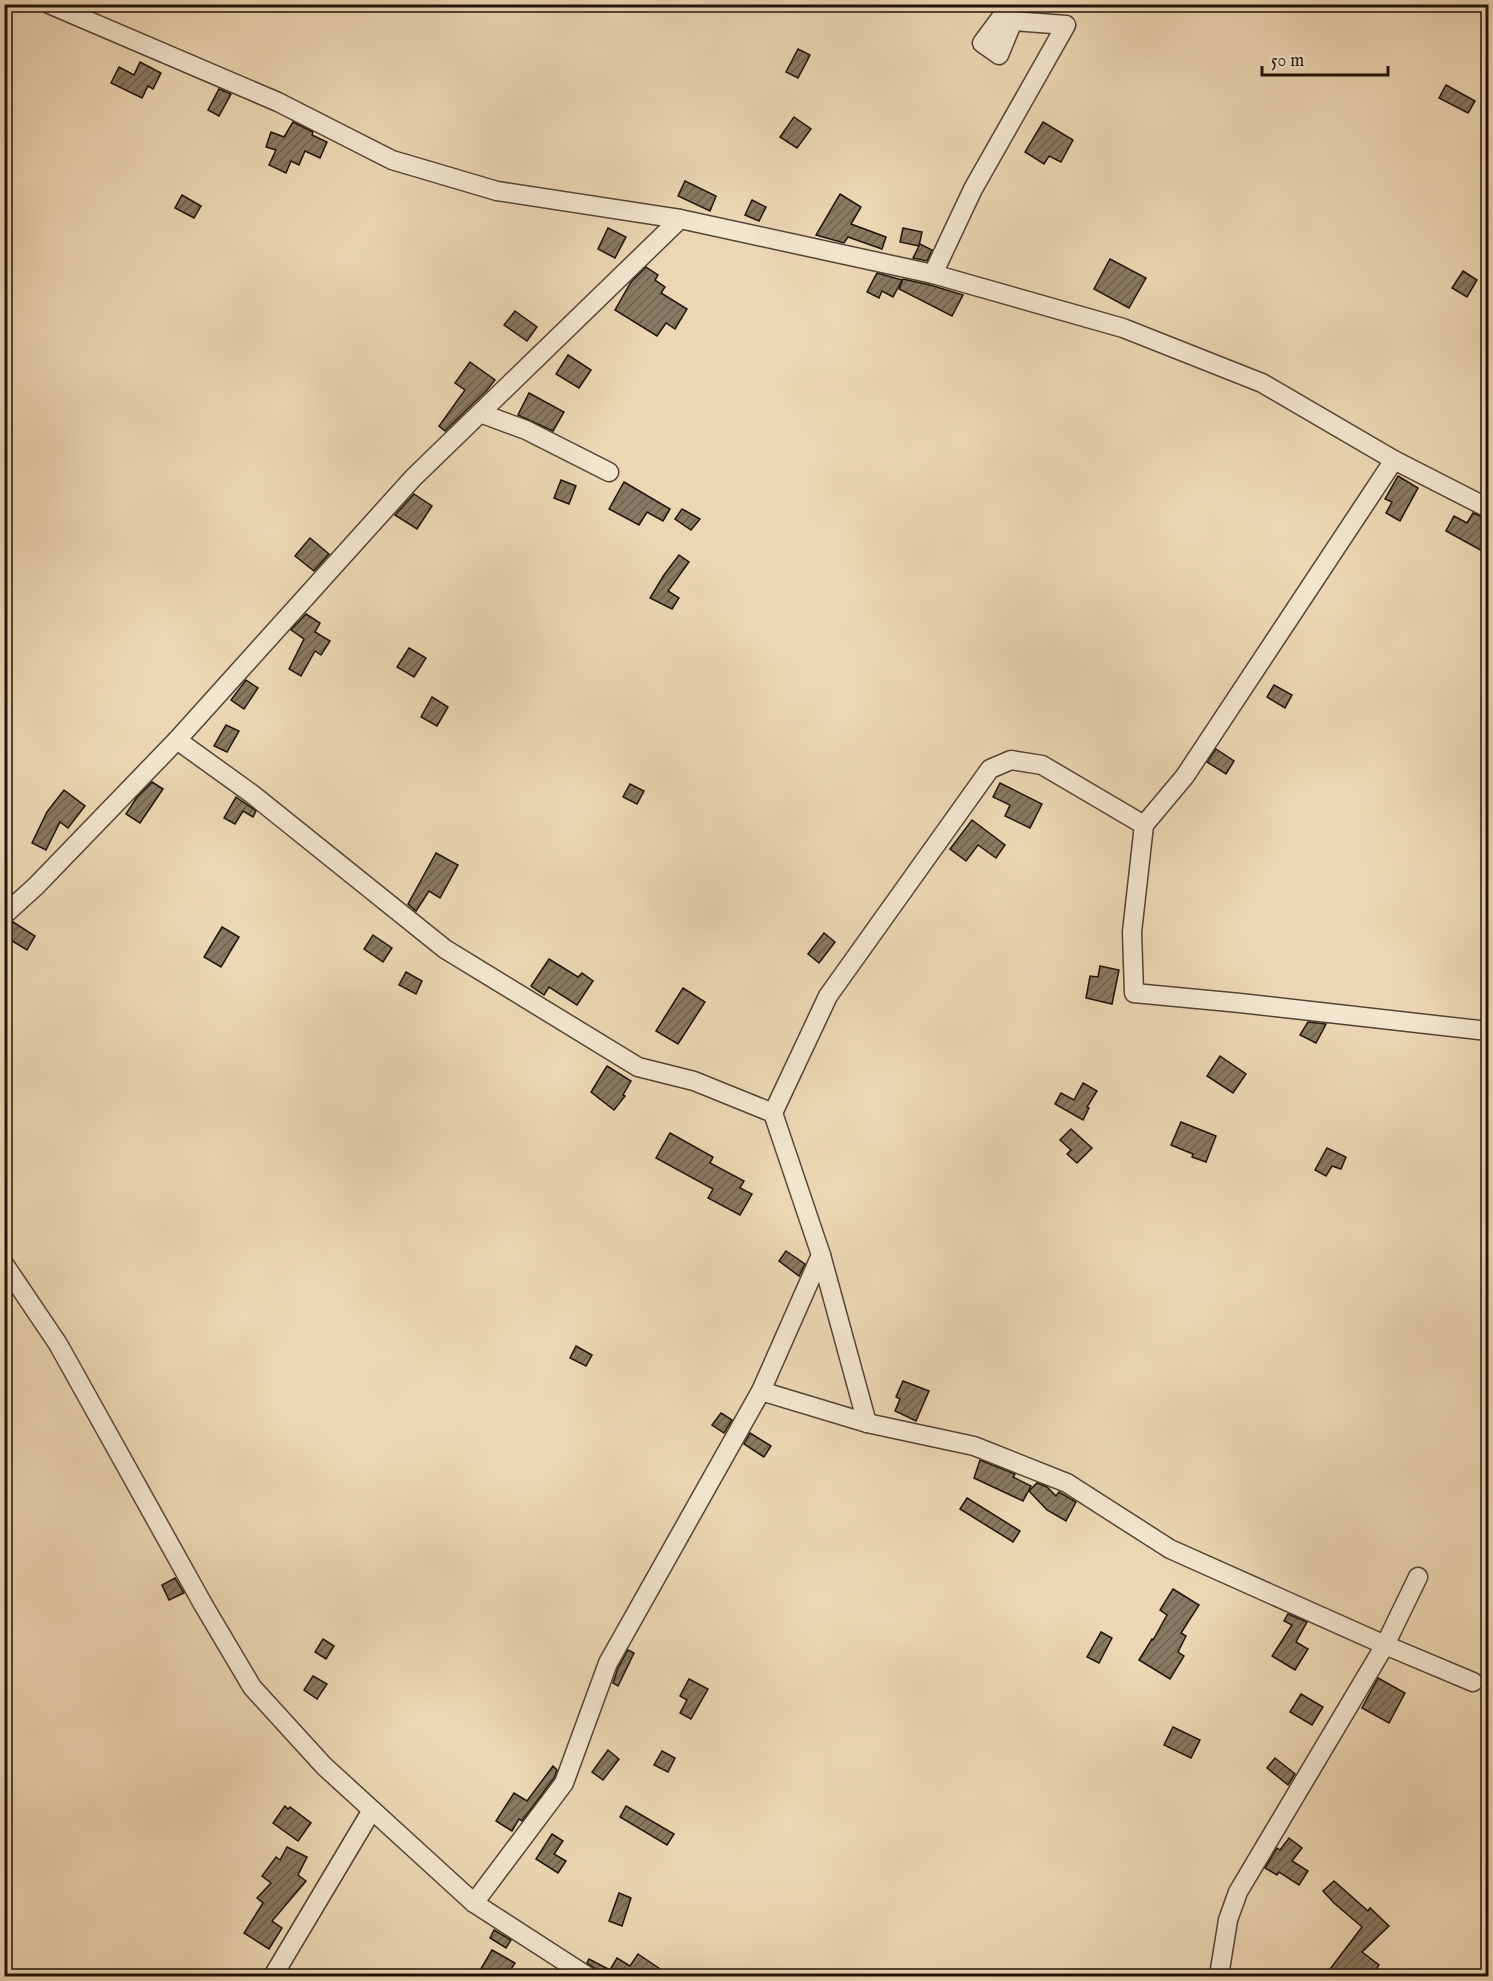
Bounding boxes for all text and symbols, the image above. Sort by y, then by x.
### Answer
scale bar [1262,39,1388,77]
text: 50 m [1271,50,1304,73]

